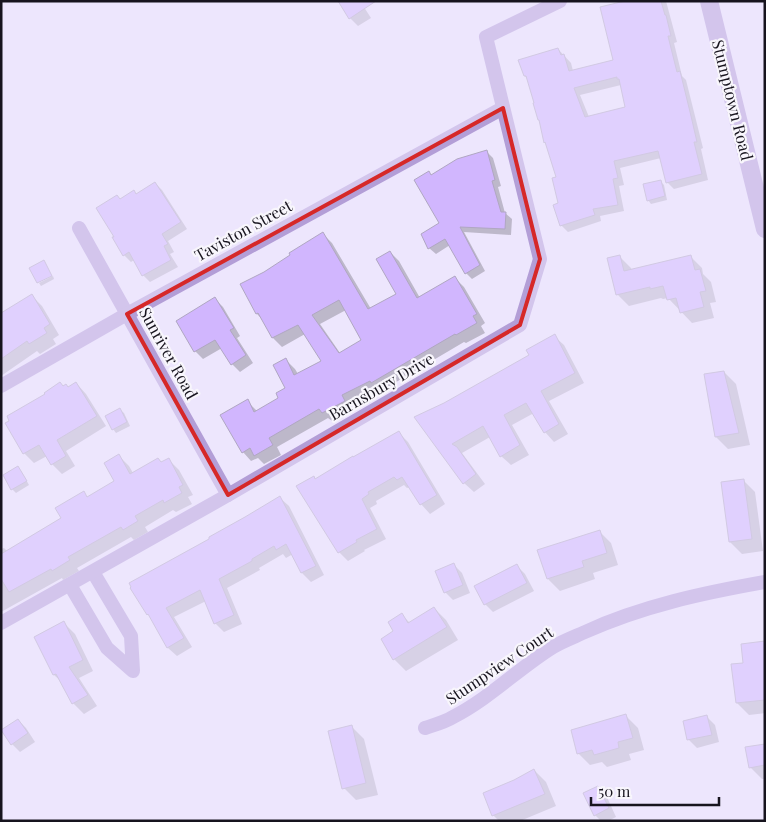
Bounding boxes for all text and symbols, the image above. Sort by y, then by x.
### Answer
street label: Stumptown Road [708,37,758,163]
street label: Taviston Street [191,194,296,265]
street label: Sunriver Road [135,303,203,403]
street label: Barnsbury Drive [325,347,437,425]
street label: Stumpview Court [441,621,557,709]
scale bar [591,774,718,806]
text: 50 m [598,781,631,801]

